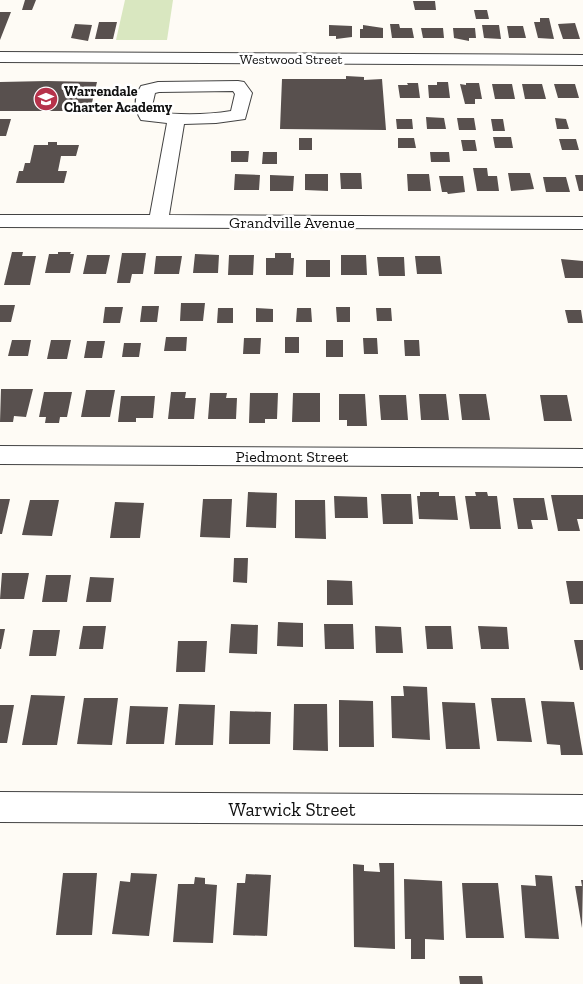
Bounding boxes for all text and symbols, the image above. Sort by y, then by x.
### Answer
street label: Westwood Street [239,51,343,68]
place label: Warrendale Charter Academy [64,83,173,116]
school or university icon: Warrendale Charter Academy [33,86,59,112]
street label: Grandville Avenue [229,213,355,232]
street label: Piedmont Street [236,447,348,466]
street label: Warwick Street [229,798,355,821]

